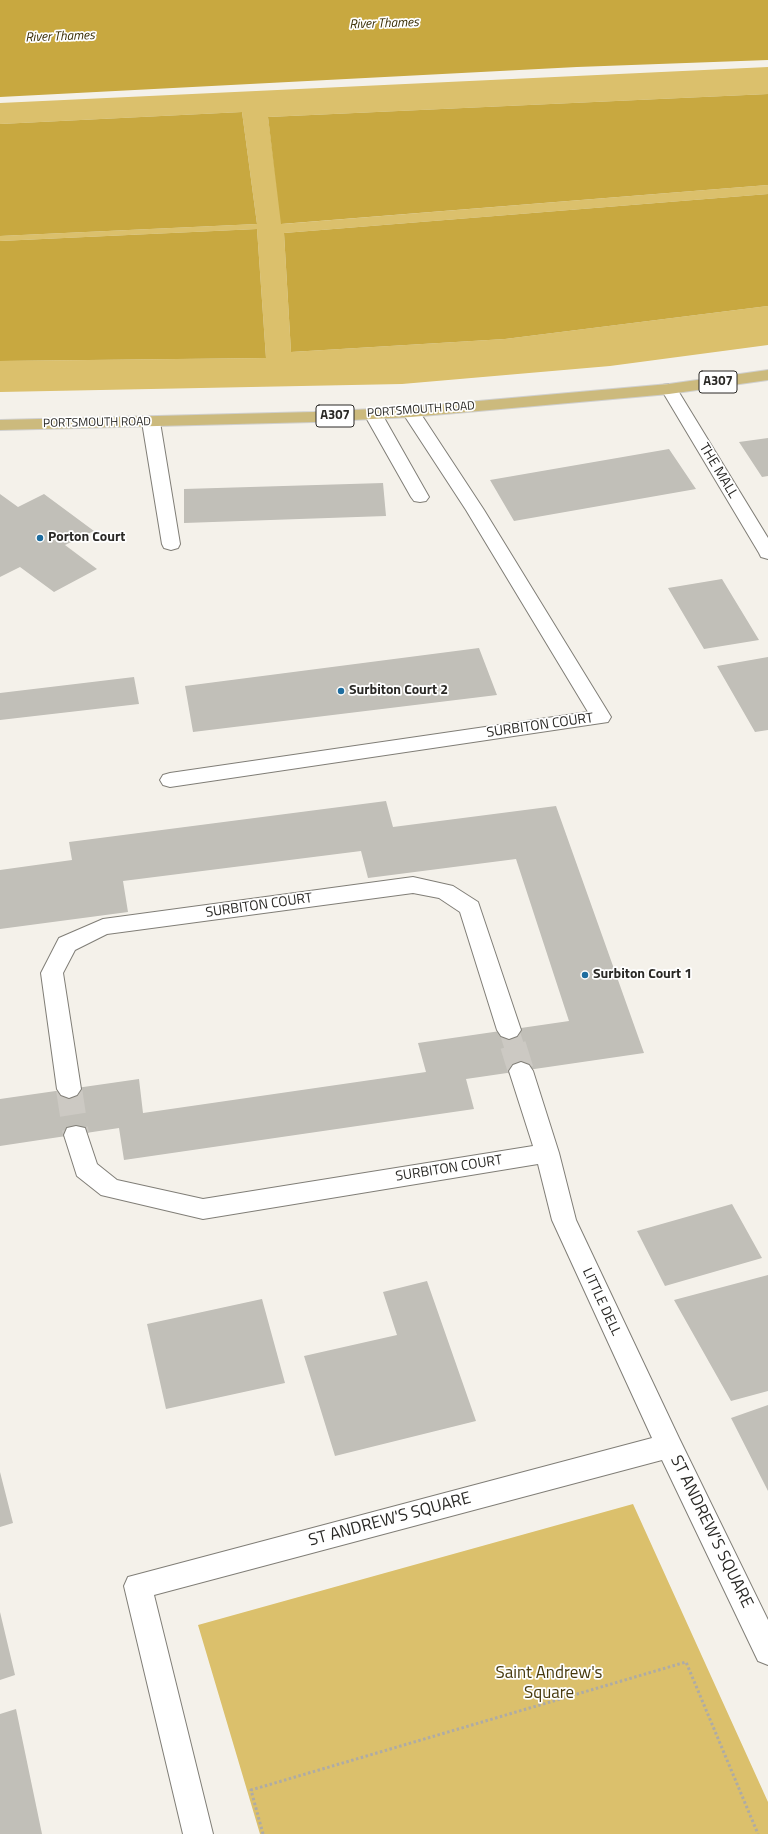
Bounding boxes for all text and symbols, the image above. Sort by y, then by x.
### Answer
water label: River Thames [349,15,419,33]
water label: River Thames [25,28,95,46]
road number: A307 [699,371,737,393]
street label: PORTSMOUTH ROAD [367,399,475,421]
road number: A307 [316,405,354,427]
street label: PORTSMOUTH ROAD [43,415,151,431]
street label: THE MALL [695,440,741,502]
place label: Porton Court [48,530,125,546]
marker: Porton Court [35,533,45,543]
place label: Surbiton Court 2 [349,683,448,699]
marker: Surbiton Court 2 [336,686,346,696]
street label: SURBITON COURT [485,710,595,742]
street label: SURBITON COURT [204,890,314,922]
place label: Surbiton Court 1 [593,967,692,983]
marker: Surbiton Court 1 [580,970,590,980]
street label: SURBITON COURT [394,1152,504,1186]
street label: LITTLE DELL [578,1266,624,1338]
street label: ST ANDREW'S SQUARE [665,1452,757,1612]
street label: ST ANDREW'S SQUARE [307,1489,473,1551]
park label: Saint Andrew's Square [495,1664,603,1704]

